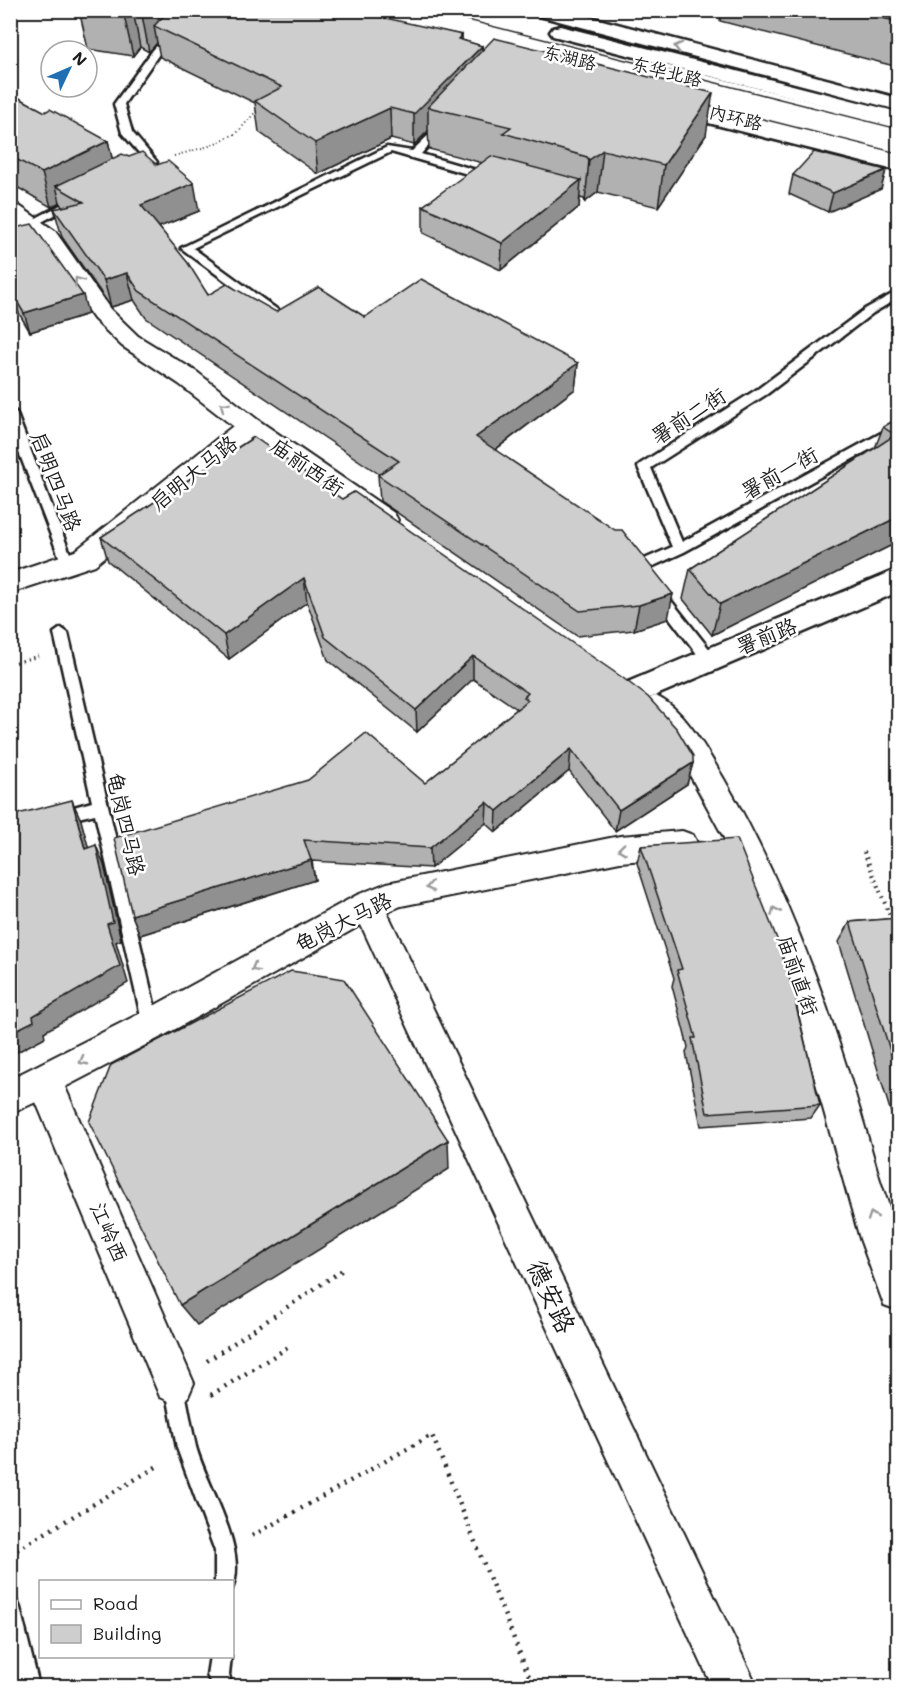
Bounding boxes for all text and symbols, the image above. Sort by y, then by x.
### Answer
north arrow [39,39,99,99]
street label: 东湖路 [541,39,599,75]
one-way arrow [673,41,683,54]
text: N [68,47,92,70]
street label: 东华北路 [629,51,705,91]
street label: 内环路 [707,99,765,135]
one-way arrow [74,276,85,287]
street label: 署前二街 [645,381,731,449]
one-way arrow [220,403,231,414]
street label: 启明四马路 [26,427,88,535]
street label: 启明大马路 [144,428,242,516]
street label: 庙前西街 [266,431,350,501]
street label: 署前一街 [736,440,822,504]
street label: 署前路 [732,611,800,659]
street label: 龟岗四马路 [102,770,152,878]
one-way arrow [617,842,626,855]
one-way arrow [426,880,436,893]
street label: 龟岗大马路 [290,885,396,957]
one-way arrow [771,906,783,917]
street label: 庙前直街 [773,931,825,1019]
one-way arrow [250,961,261,972]
one-way arrow [79,1054,90,1065]
street label: 江岭西 [85,1198,135,1266]
one-way arrow [867,1211,880,1222]
street label: 德安路 [520,1253,584,1339]
legend [39,1580,234,1658]
text: Road [93,1591,138,1615]
text: Building [93,1621,161,1645]

